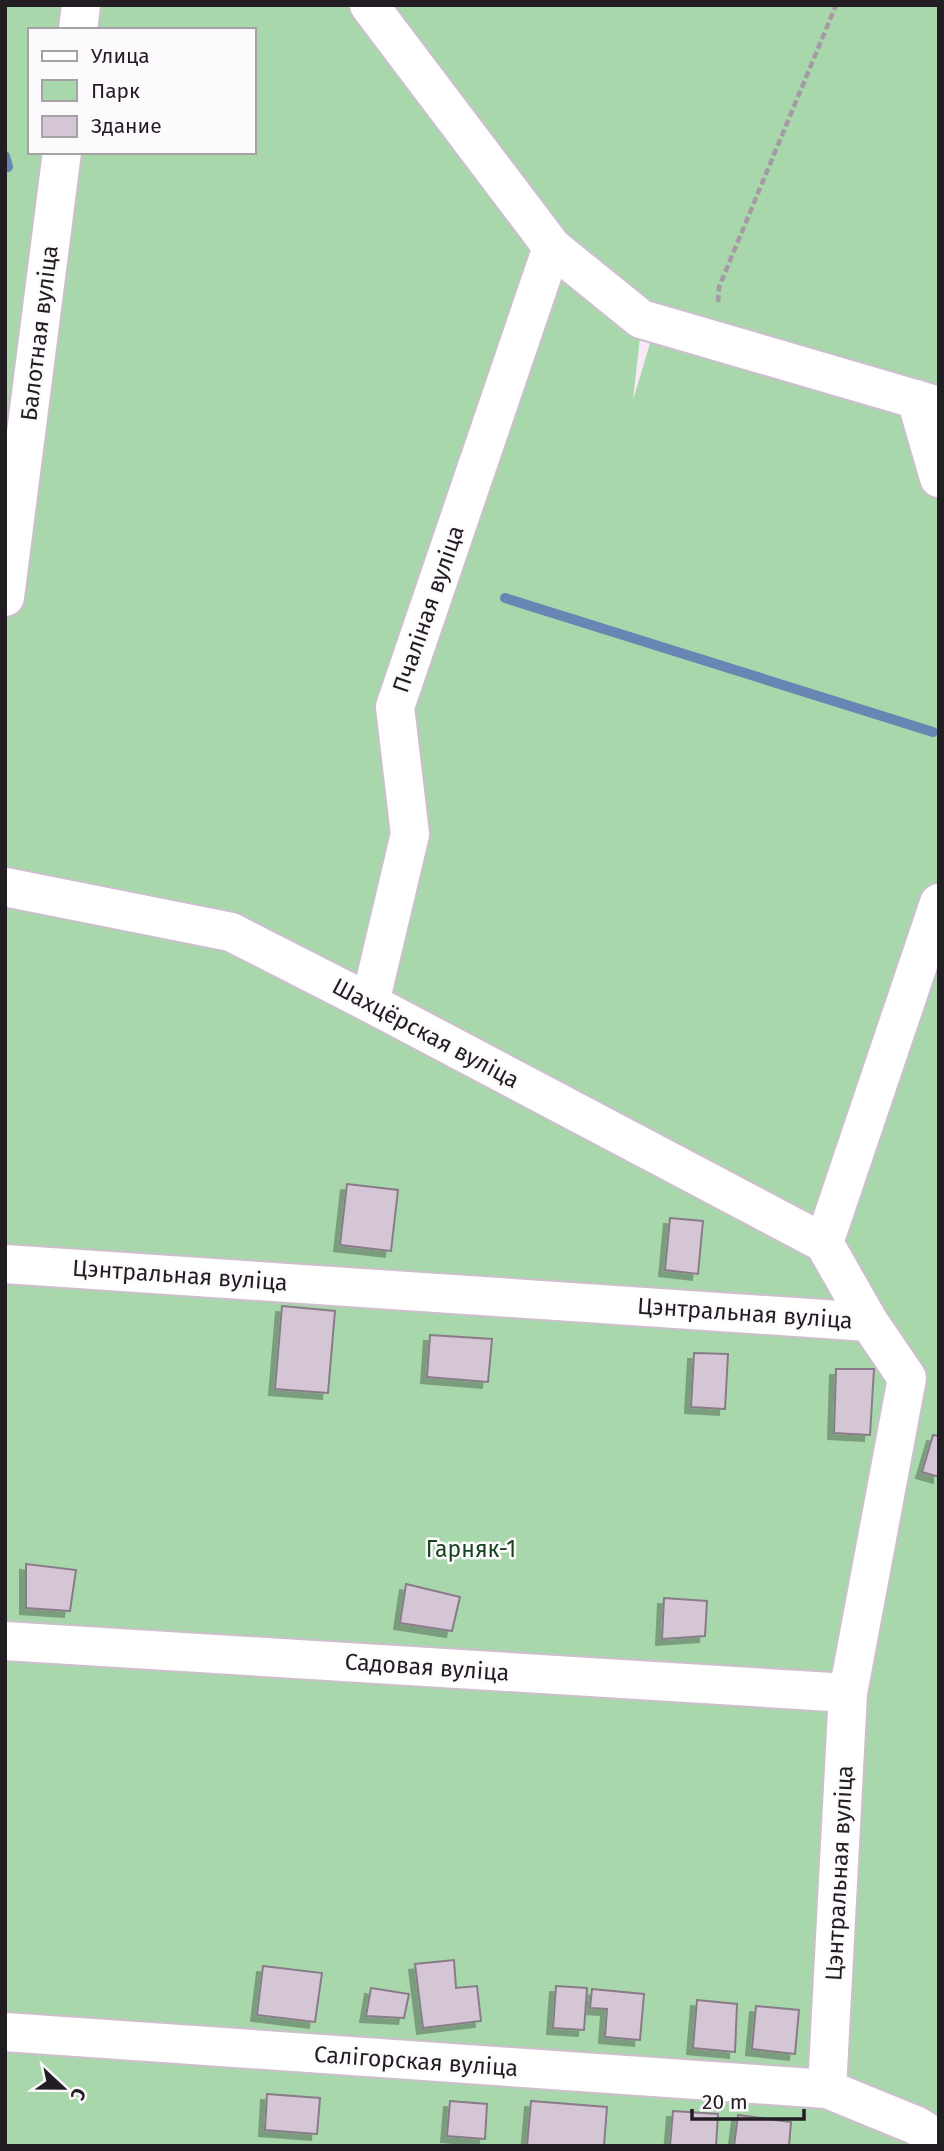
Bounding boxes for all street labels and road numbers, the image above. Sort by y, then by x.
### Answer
street label: Балотная вуліца [14,244,64,422]
street label: Пчаліная вуліца [386,522,470,696]
street label: Шахцёрская вуліца [328,972,524,1094]
street label: Цэнтральная вуліца [71,1254,289,1296]
street label: Цэнтральная вуліца [636,1292,854,1334]
street label: Садовая вуліца [344,1647,510,1687]
street label: Цэнтральная вуліца [819,1764,859,1982]
street label: Салігорская вуліца [313,2040,519,2082]

